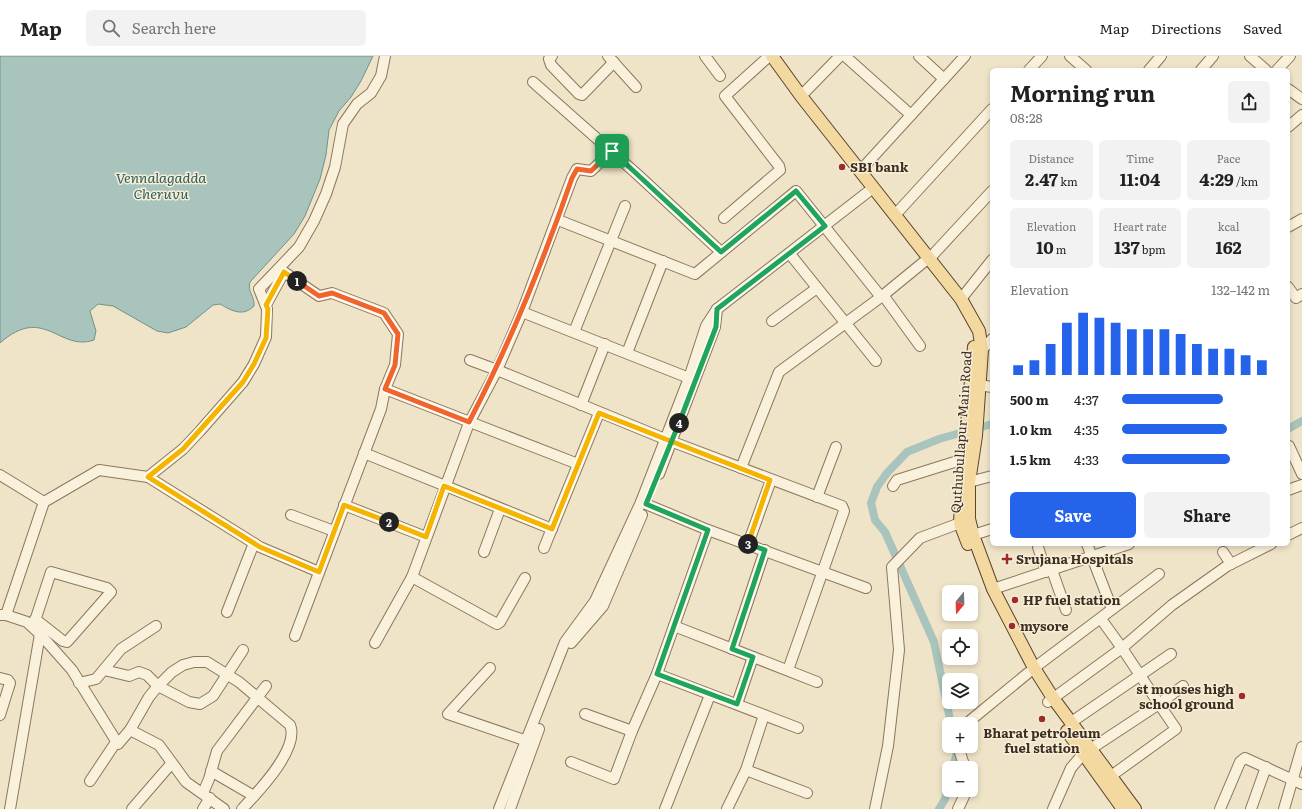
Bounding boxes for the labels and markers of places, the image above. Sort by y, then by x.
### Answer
pin [595,134,629,168]
place label: SBI bank [850,157,909,176]
marker: SBI bank [837,162,847,172]
pin: 1 [287,271,307,291]
pin: 4 [669,413,689,433]
pin: 2 [379,512,399,532]
pin: 3 [738,534,758,554]
place label: Srujana Hospitals [1016,549,1134,568]
marker: Srujana Hospitals [1001,553,1013,565]
place label: HP fuel station [1023,590,1120,609]
marker: HP fuel station [1010,595,1020,605]
place label: mysore [1020,616,1069,635]
marker: mysore [1007,621,1017,631]
place label: st mouses high school ground [1136,679,1234,713]
marker: st mouses high school ground [1237,691,1247,701]
marker: Bharat petroleum fuel station [1037,714,1047,724]
place label: Bharat petroleum fuel station [983,723,1101,757]

